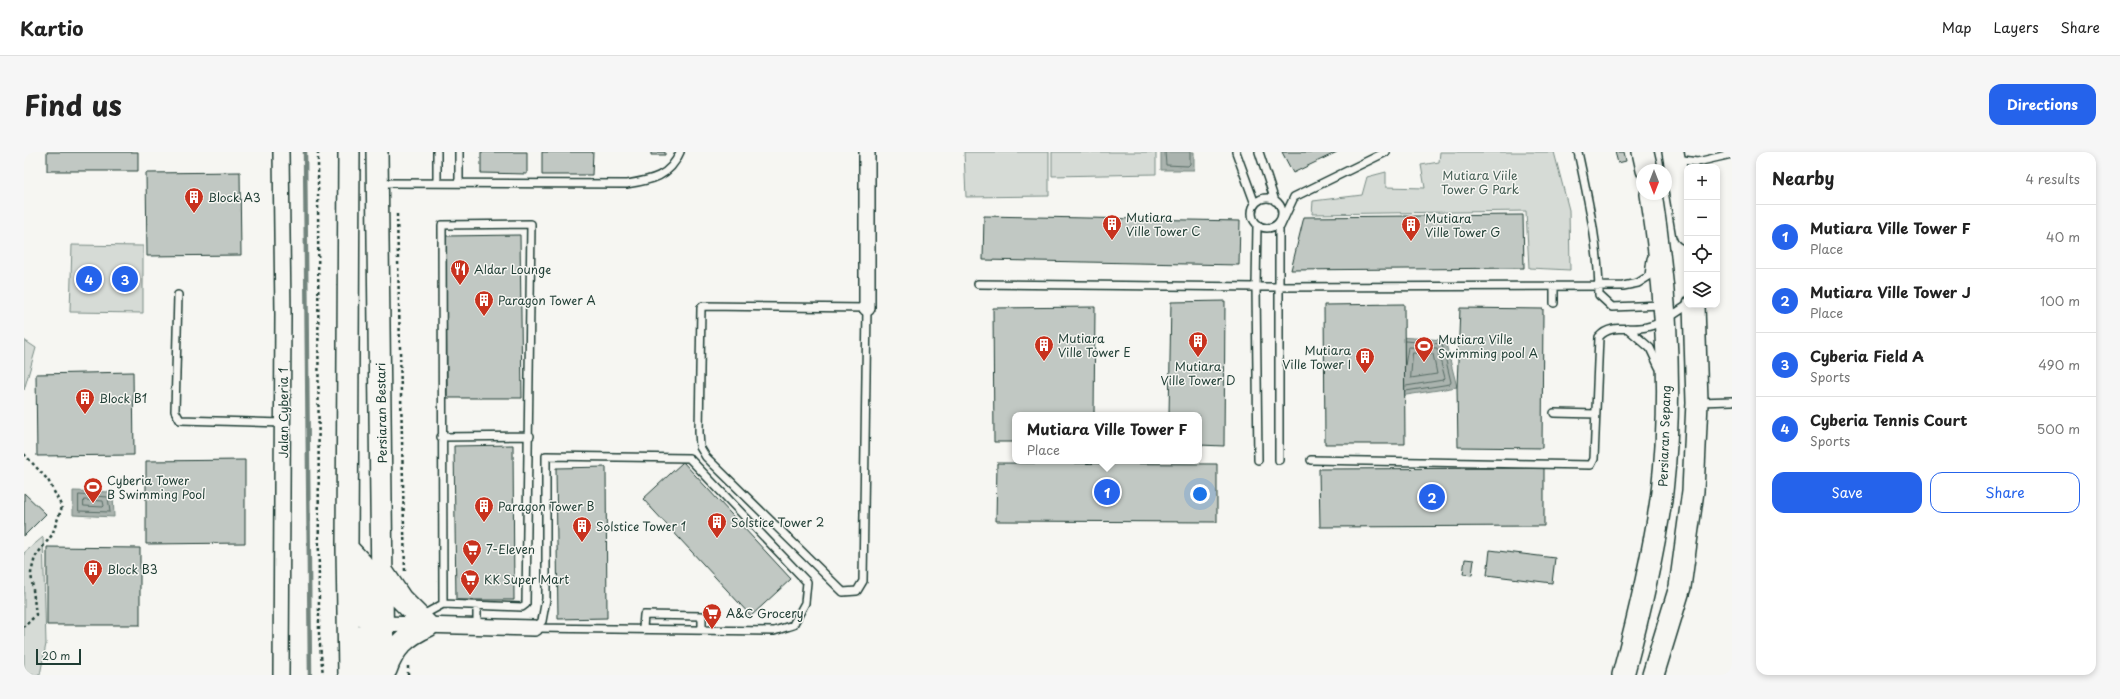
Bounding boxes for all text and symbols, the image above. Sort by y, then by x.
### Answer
text: Kartio [20,14,83,42]
text: Map [1942,17,1972,38]
text: Layers [1994,17,2039,38]
text: Share [2061,17,2100,38]
text: Find us [24,83,122,126]
button: Directions [1989,84,2096,125]
north arrow [1636,164,1672,200]
map controls [1684,164,1720,308]
button: + [1684,164,1720,200]
text: Nearby [1772,165,1834,191]
park label: Mutiara Viile Tower G Park [1441,166,1519,198]
text: 4 results [2026,169,2080,188]
building icon: Block A3 [183,186,205,214]
place label: Block A3 [208,188,261,206]
button: − [1684,200,1720,236]
place label: Mutiara Ville Tower C [1126,208,1201,240]
place label: Mutiara Ville Tower G [1425,209,1500,241]
building icon: Mutiara Ville Tower C [1101,213,1123,241]
building icon: Mutiara Ville Tower G [1400,214,1422,242]
text: Mutiara Ville Tower F [1810,216,1971,239]
text: 1 [1782,227,1788,246]
text: 40 m [2046,227,2080,246]
button: locate [1684,236,1720,272]
text: Place [1810,239,1843,258]
restaurant icon: Aldar Lounge [449,258,471,286]
place label: Aldar Lounge [474,260,551,278]
pin: 4 [76,264,102,294]
pin: 3 [112,264,138,294]
button: layers [1684,272,1720,308]
text: Mutiara Ville Tower J [1810,280,1971,303]
building icon: Paragon Tower A [473,289,495,317]
place label: Paragon Tower A [498,291,596,309]
text: 2 [1780,291,1790,310]
text: 100 m [2040,291,2080,310]
text: Place [1810,303,1843,322]
place label: Mutiara Ville Tower E [1058,329,1131,361]
building icon: Mutiara Ville Tower D [1187,330,1209,358]
place label: Mutiara Ville Swimming pool A [1438,330,1538,362]
building icon: Mutiara Ville Tower E [1033,334,1055,362]
sports icon: Mutiara Ville Swimming pool A [1413,335,1435,363]
place label: Mutiara Ville Tower I [1282,341,1351,373]
text: Cyberia Field A [1810,344,1924,367]
building icon: Mutiara Ville Tower I [1354,346,1376,374]
text: 3 [1781,355,1789,374]
text: 490 m [2038,355,2080,374]
place label: Mutiara Ville Tower D [1161,357,1235,389]
street label: Persiaran Bestari [371,362,391,464]
text: Sports [1810,367,1850,386]
street label: Jalan Cyberia 1 [274,368,292,458]
street label: Persiaran Sepang [1653,385,1675,487]
building icon: Block B1 [74,387,96,415]
place label: Block B1 [99,389,147,407]
text: Cyberia Tennis Court [1810,408,1968,431]
popup [1012,412,1202,464]
text: Mutiara Ville Tower F [1027,417,1187,440]
text: 4 [1781,419,1789,438]
text: 500 m [2037,419,2080,438]
text: Sports [1810,431,1850,450]
text: Place [1027,440,1060,459]
place label: Cyberia Tower B Swimming Pool [107,471,206,503]
button: Save [1772,472,1922,513]
button: Share [1930,472,2080,513]
sports icon: Cyberia Tower B Swimming Pool [82,476,104,504]
pin: 1 [1094,477,1120,507]
pin: 2 [1419,482,1445,512]
your location [1190,484,1210,504]
building icon: Paragon Tower B [473,495,495,523]
place label: Paragon Tower B [498,497,595,515]
building icon: Solstice Tower 2 [706,511,728,539]
place label: Solstice Tower 2 [731,513,824,531]
building icon: Solstice Tower 1 [571,515,593,543]
place label: Solstice Tower 1 [596,517,686,535]
supermarket icon: 7-Eleven [461,538,483,566]
place label: 7-Eleven [486,540,535,558]
building icon: Block B3 [82,558,104,586]
place label: Block B3 [107,560,158,578]
supermarket icon: KK Super Mart [459,568,481,596]
place label: KK Super Mart [484,570,569,588]
supermarket icon: A&C Grocery [701,602,723,630]
place label: A&C Grocery [726,604,804,622]
scale bar [36,647,81,666]
text: 20 m [42,647,70,664]

